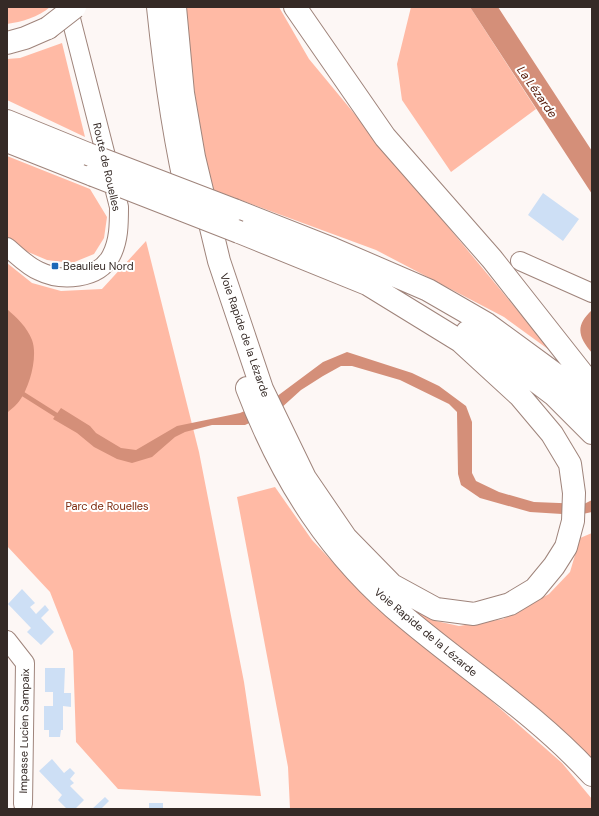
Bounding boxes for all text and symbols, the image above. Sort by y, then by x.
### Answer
water label: La Lézarde [513,63,561,121]
street label: Route de Rouelles [90,121,124,213]
place label: Beaulieu Nord [63,259,134,273]
marker: Beaulieu Nord [50,261,60,271]
street label: Voie Rapide de la Lézarde [217,271,273,399]
park label: Parc de Rouelles [65,499,149,513]
street label: Voie Rapide de la Lézarde [372,585,480,679]
street label: Impasse Lucien Sampaix [16,668,32,794]

